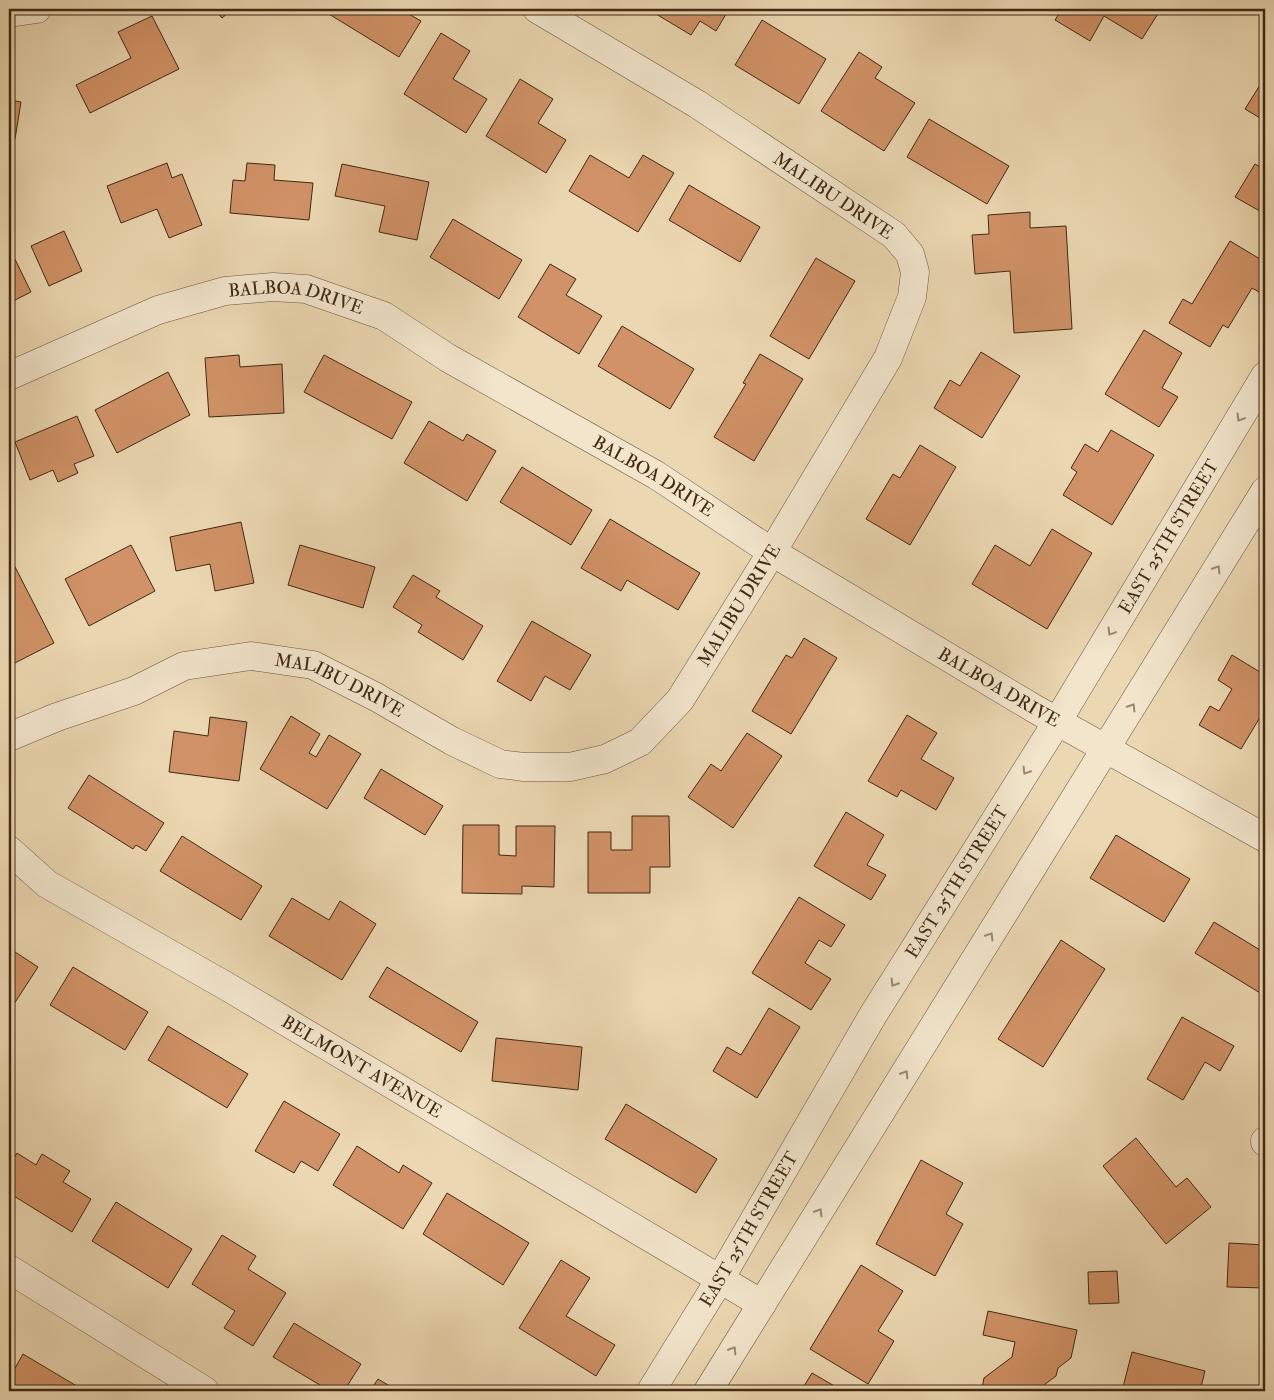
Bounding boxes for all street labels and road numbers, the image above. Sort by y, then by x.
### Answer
street label: MALIBU DRIVE [769,147,897,245]
street label: BALBOA DRIVE [227,275,367,320]
street label: BALBOA DRIVE [589,430,719,522]
street label: EAST 25TH STREET [1113,455,1224,618]
street label: MALIBU DRIVE [692,540,786,671]
street label: BALBOA DRIVE [934,642,1064,732]
street label: MALIBU DRIVE [273,648,408,722]
street label: EAST 25TH STREET [900,801,1014,962]
street label: BELMONT AVENUE [277,1010,446,1123]
street label: EAST 25TH STREET [694,1147,803,1311]

